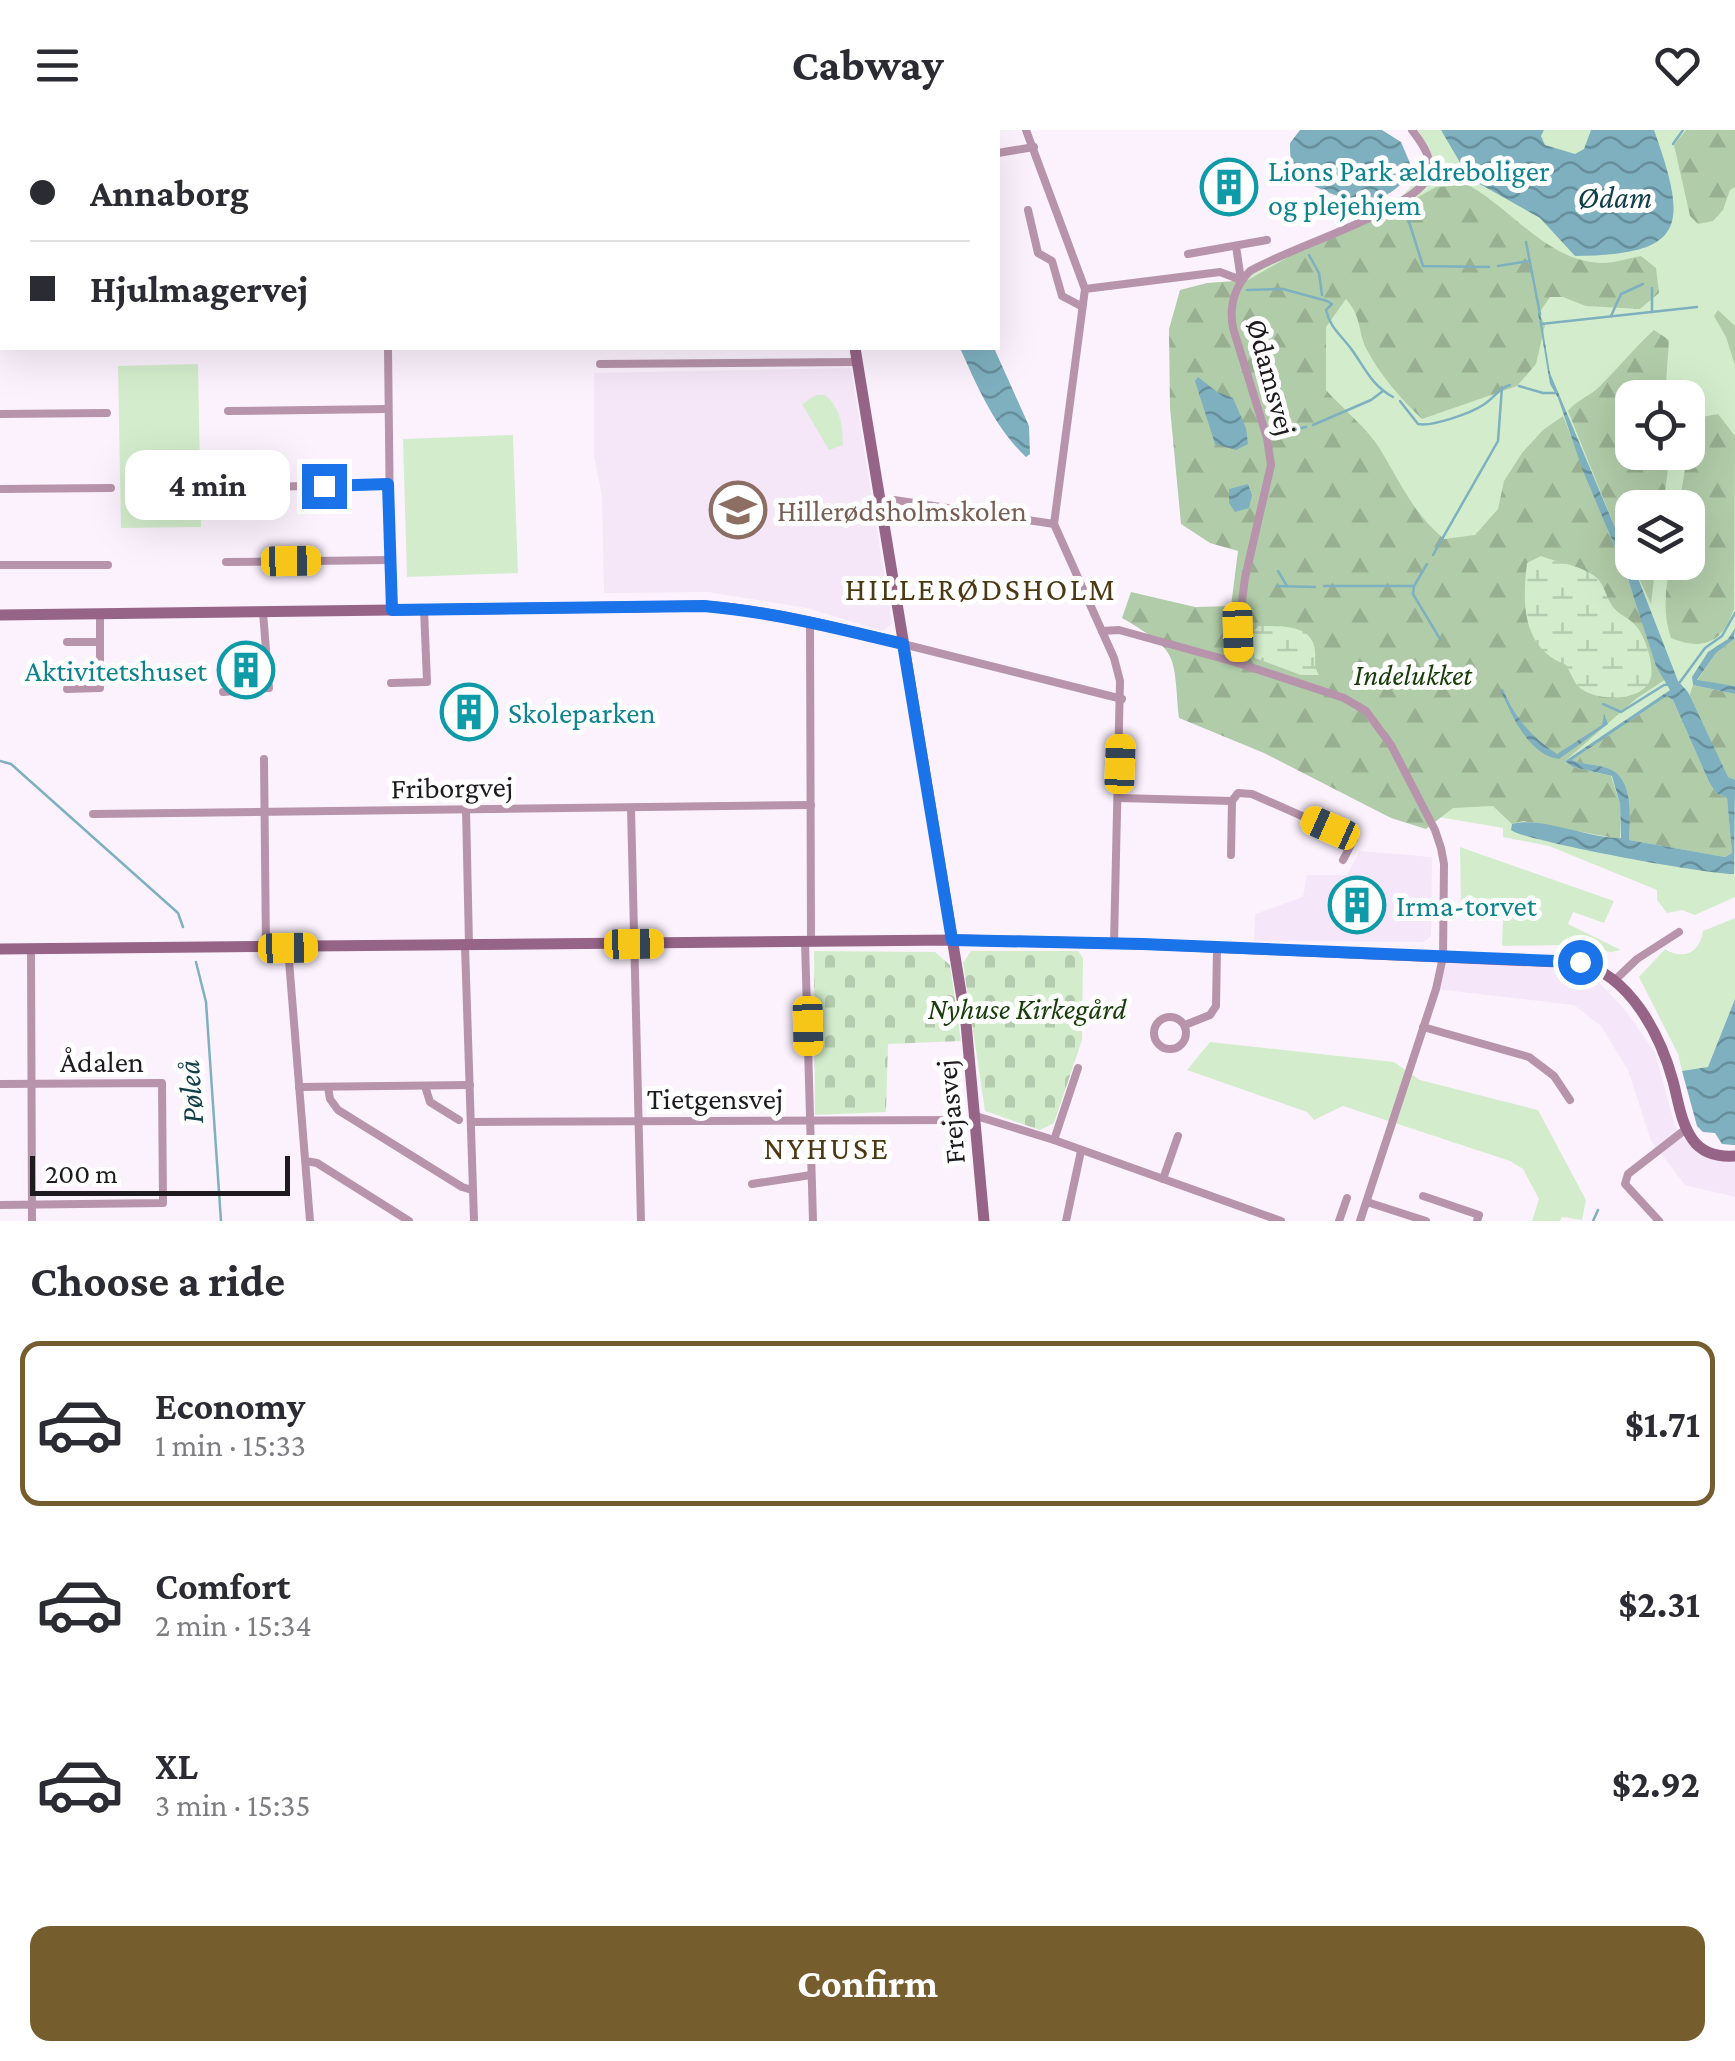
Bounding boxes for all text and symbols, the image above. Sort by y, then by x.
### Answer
icon: menu [30,38,85,93]
icon: heart [1650,38,1705,93]
text: Cabway [791,40,944,90]
place label: Lions Park ældreboliger og plejehjem [1268,154,1550,222]
building icon: Lions Park ældreboliger og plejehjem [1199,157,1259,217]
text: Annaborg [90,172,249,214]
water label: Ødam [1578,179,1653,215]
text: Hjulmagervej [90,268,308,310]
street label: Ødamsvej [1240,315,1303,439]
map controls [1615,380,1705,580]
button: locate [1615,380,1705,470]
callout: 4 min [124,451,289,521]
route end [302,464,347,509]
text: 4 min [168,467,247,503]
school or university icon: Hillerødsholmskolen [708,480,768,540]
button: layers [1615,490,1705,580]
place label: Hillerødsholmskolen [777,494,1027,527]
car [261,545,321,577]
district label: HILLERØDSHOLM [845,571,1117,607]
car [1222,601,1254,663]
building icon: Aktivitetshuset [216,640,276,700]
place label: Aktivitetshuset [25,654,208,687]
park label: Indelukket [1354,658,1473,691]
building icon: Skoleparken [439,682,499,742]
place label: Skoleparken [508,696,656,730]
car [1104,733,1136,795]
street label: Friborgvej [391,769,513,806]
car [1296,802,1364,854]
building icon: Irma-torvet [1327,875,1387,935]
place label: Irma-torvet [1396,889,1538,922]
car [604,928,664,960]
car [258,932,318,964]
route start [1558,940,1603,985]
park label: Nyhuse Kirkegård [928,992,1127,1026]
car [792,996,824,1056]
street label: Ådalen [60,1045,144,1078]
street label: Frejasvej [929,1058,972,1166]
water label: Pøleå [170,1059,210,1125]
street label: Tietgensvej [647,1082,783,1116]
district label: NYHUSE [764,1130,890,1166]
scale bar [30,1151,290,1196]
text: 200 m [45,1158,118,1189]
text: Choose a ride [30,1256,285,1306]
icon: car [35,1379,125,1469]
text: Economy [155,1385,305,1427]
text: $1.71 [1625,1403,1700,1445]
text: 1 min · 15:33 [155,1427,306,1463]
icon: car [35,1559,125,1649]
text: Comfort [155,1565,291,1607]
text: $2.31 [1618,1583,1700,1625]
text: 2 min · 15:34 [155,1607,312,1643]
icon: car [35,1739,125,1829]
text: XL [155,1745,198,1787]
text: $2.92 [1612,1763,1700,1805]
text: 3 min · 15:35 [155,1787,310,1823]
button: Confirm [30,1926,1705,2041]

